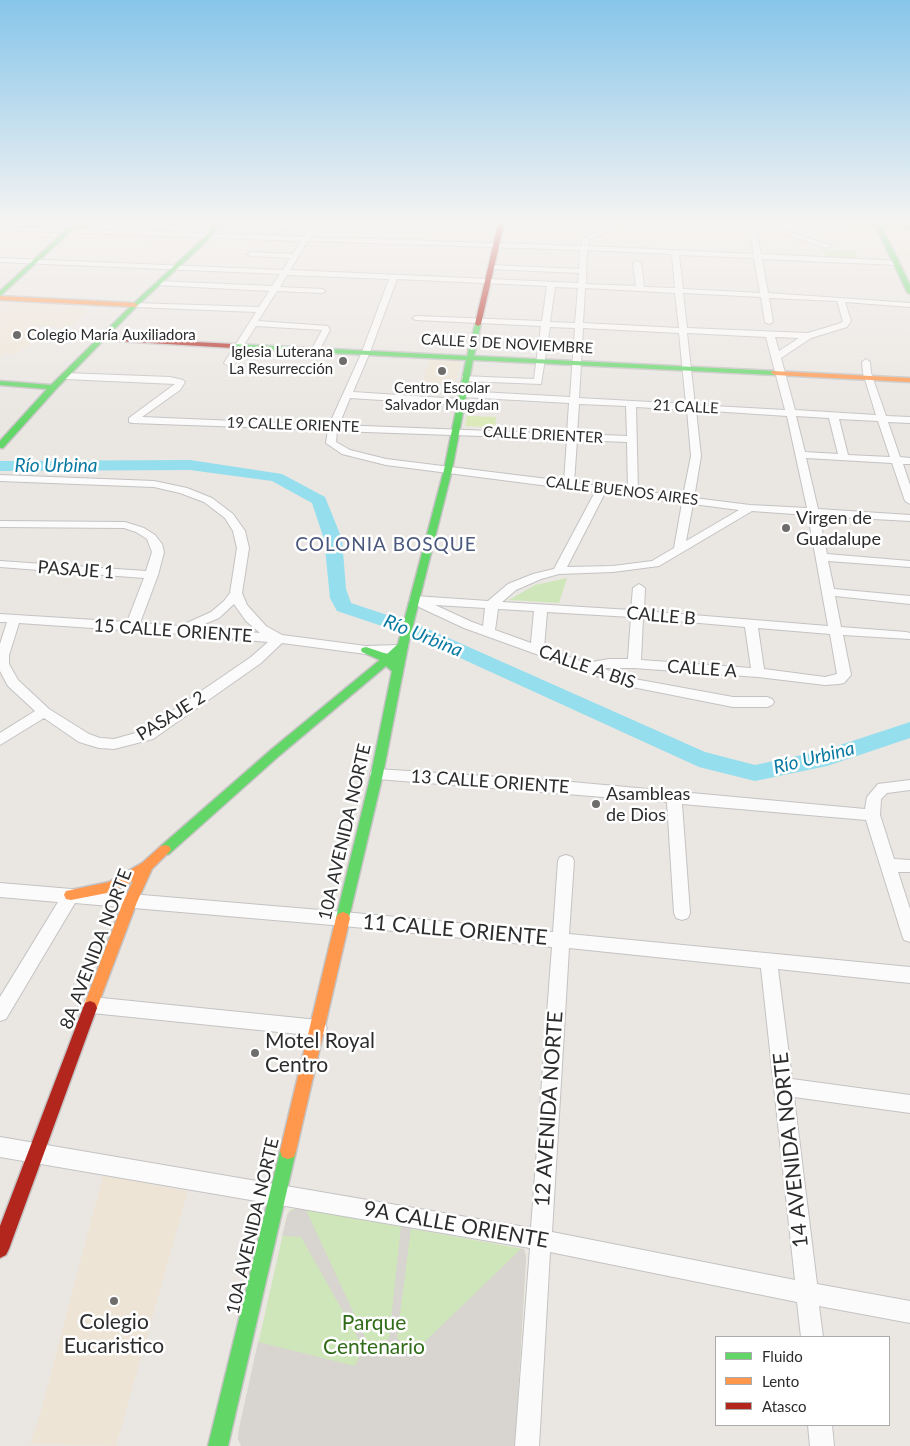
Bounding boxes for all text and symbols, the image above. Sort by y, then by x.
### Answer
place label: Colegio María Auxiliadora [27,326,196,344]
marker: Colegio María Auxiliadora [11,329,23,341]
street label: CALLE 5 DE NOVIEMBRE [420,331,594,357]
place label: Iglesia Luterana La Resurrección [229,343,333,378]
marker: Iglesia Luterana La Resurrección [337,355,349,367]
marker: Centro Escolar Salvador Mugdan [436,365,448,377]
place label: Centro Escolar Salvador Mugdan [385,379,499,414]
street label: 21 CALLE [653,396,719,418]
street label: 19 CALLE ORIENTE [226,414,360,436]
street label: CALLE DRIENTER [483,423,603,447]
water label: Río Urbina [14,455,98,477]
street label: CALLE BUENOS AIRES [545,473,699,509]
place label: Virgen de Guadalupe [796,507,881,550]
marker: Virgen de Guadalupe [780,522,792,534]
district label: COLONIA BOSQUE [294,534,478,556]
street label: PASAJE 1 [37,557,115,583]
street label: CALLE B [626,602,696,630]
water label: Río Urbina [380,610,466,662]
street label: 15 CALLE ORIENTE [93,615,253,647]
street label: CALLE A BIS [536,640,638,694]
street label: CALLE A [666,656,738,682]
street label: PASAJE 2 [133,686,209,746]
water label: Río Urbina [771,737,857,779]
street label: 10A AVENIDA NORTE [314,742,376,922]
street label: 13 CALLE ORIENTE [410,766,570,798]
place label: Asambleas de Dios [606,783,690,826]
marker: Asambleas de Dios [590,798,602,810]
street label: 8A AVENIDA NORTE [55,866,137,1032]
street label: 11 CALLE ORIENTE [361,909,549,951]
street label: 12 AVENIDA NORTE [530,1010,568,1208]
place label: Motel Royal Centro [265,1028,375,1078]
marker: Motel Royal Centro [249,1047,261,1059]
street label: 14 AVENIDA NORTE [768,1051,814,1249]
street label: 10A AVENIDA NORTE [222,1136,284,1316]
street label: 9A CALLE ORIENTE [361,1196,551,1254]
marker: Colegio Eucaristico [108,1295,120,1307]
place label: Colegio Eucaristico [64,1309,164,1359]
park label: Parque Centenario [323,1310,425,1360]
legend [715,1336,890,1426]
text: Fluido [762,1347,803,1365]
text: Lento [762,1372,799,1390]
text: Atasco [762,1397,807,1415]

